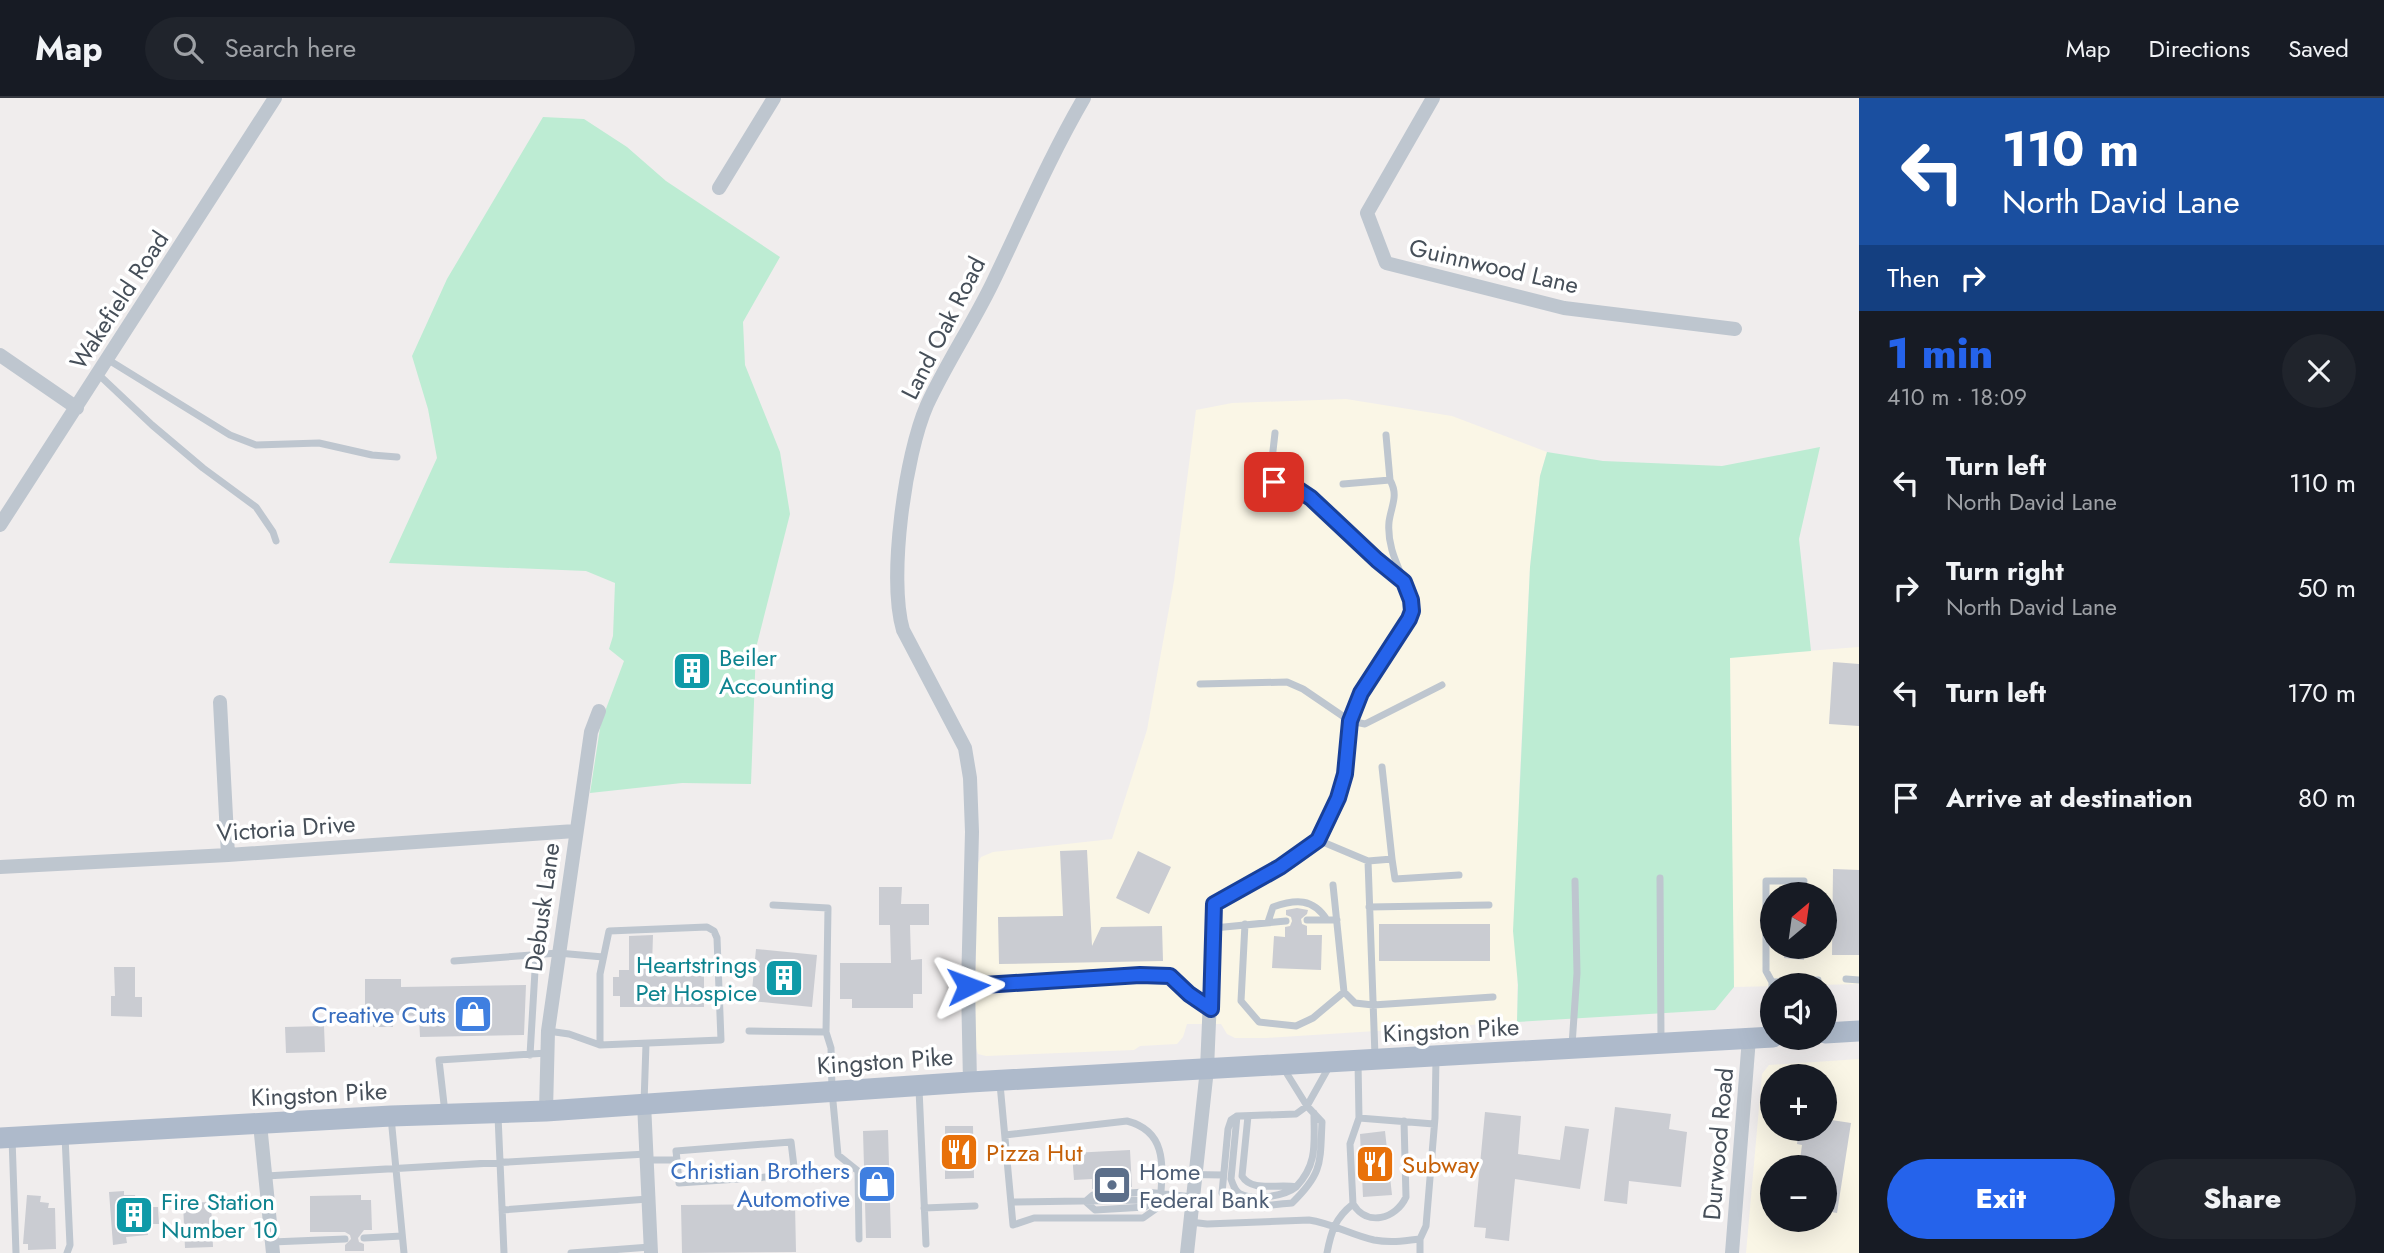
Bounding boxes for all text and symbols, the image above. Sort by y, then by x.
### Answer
search box [145,17,635,80]
text: Map [35,25,103,72]
icon: search [169,29,207,67]
text: Search here [225,29,356,67]
text: Map [2066,31,2111,66]
text: Directions [2149,31,2250,66]
text: Saved [2288,31,2349,66]
text: 110 m [2002,114,2139,184]
icon: left [1887,126,1978,217]
text: North David Lane [2002,179,2240,225]
street label: Wakefield Road [61,224,177,376]
street label: Guinnwood Lane [1406,230,1582,302]
street label: Land Oak Road [892,251,994,405]
text: Then [1887,259,1940,297]
icon: right [1954,259,1992,297]
text: 1 min [1887,323,1993,384]
button: close [2282,334,2356,408]
text: 410 m · 18:09 [1887,380,2027,414]
text: Turn left [1946,447,2046,485]
pin [1244,452,1304,512]
icon: arrive [1255,463,1293,501]
icon: left [1887,464,1925,502]
text: 110 m [2289,464,2356,502]
text: North David Lane [1946,485,2117,519]
text: Turn right [1946,552,2064,590]
icon: right [1887,569,1925,607]
text: 50 m [2298,569,2356,607]
text: North David Lane [1946,590,2117,624]
place label: Beiler Accounting [719,640,834,703]
building icon: Beiler Accounting [671,650,713,692]
icon: left [1887,674,1925,712]
text: Turn left [1946,674,2046,712]
text: 170 m [2287,674,2356,712]
icon: arrive [1887,779,1925,817]
text: Arrive at destination [1946,779,2193,817]
text: 80 m [2298,779,2356,817]
street label: Victoria Drive [215,806,357,850]
street label: Debusk Lane [516,840,568,974]
north arrow [1760,882,1838,959]
map controls [1760,882,1837,1232]
place label: Heartstrings Pet Hospice [636,947,757,1010]
position arrow [931,949,1005,1023]
building icon: Heartstrings Pet Hospice [763,957,805,999]
button: sound [1760,973,1837,1050]
shop icon: Creative Cuts [452,993,494,1035]
place label: Creative Cuts [312,997,446,1032]
street label: Kingston Pike [1382,1009,1520,1051]
street label: Kingston Pike [816,1039,954,1083]
button: + [1760,1064,1837,1141]
street label: Durwood Road [1694,1066,1742,1222]
street label: Kingston Pike [250,1073,388,1115]
restaurant icon: Pizza Hut [938,1131,980,1173]
place label: Pizza Hut [986,1135,1083,1170]
restaurant icon: Subway [1354,1143,1396,1185]
place label: Subway [1402,1147,1480,1182]
place label: Christian Brothers Automotive [670,1153,850,1216]
place label: Home Federal Bank [1139,1154,1270,1217]
button: − [1760,1155,1837,1232]
button: Exit [1887,1159,2115,1239]
button: Share [2129,1159,2356,1239]
shop icon: Christian Brothers Automotive [856,1163,898,1205]
bank icon: Home Federal Bank [1091,1164,1133,1206]
place label: Fire Station Number 10 [161,1184,278,1247]
building icon: Fire Station Number 10 [113,1194,155,1236]

